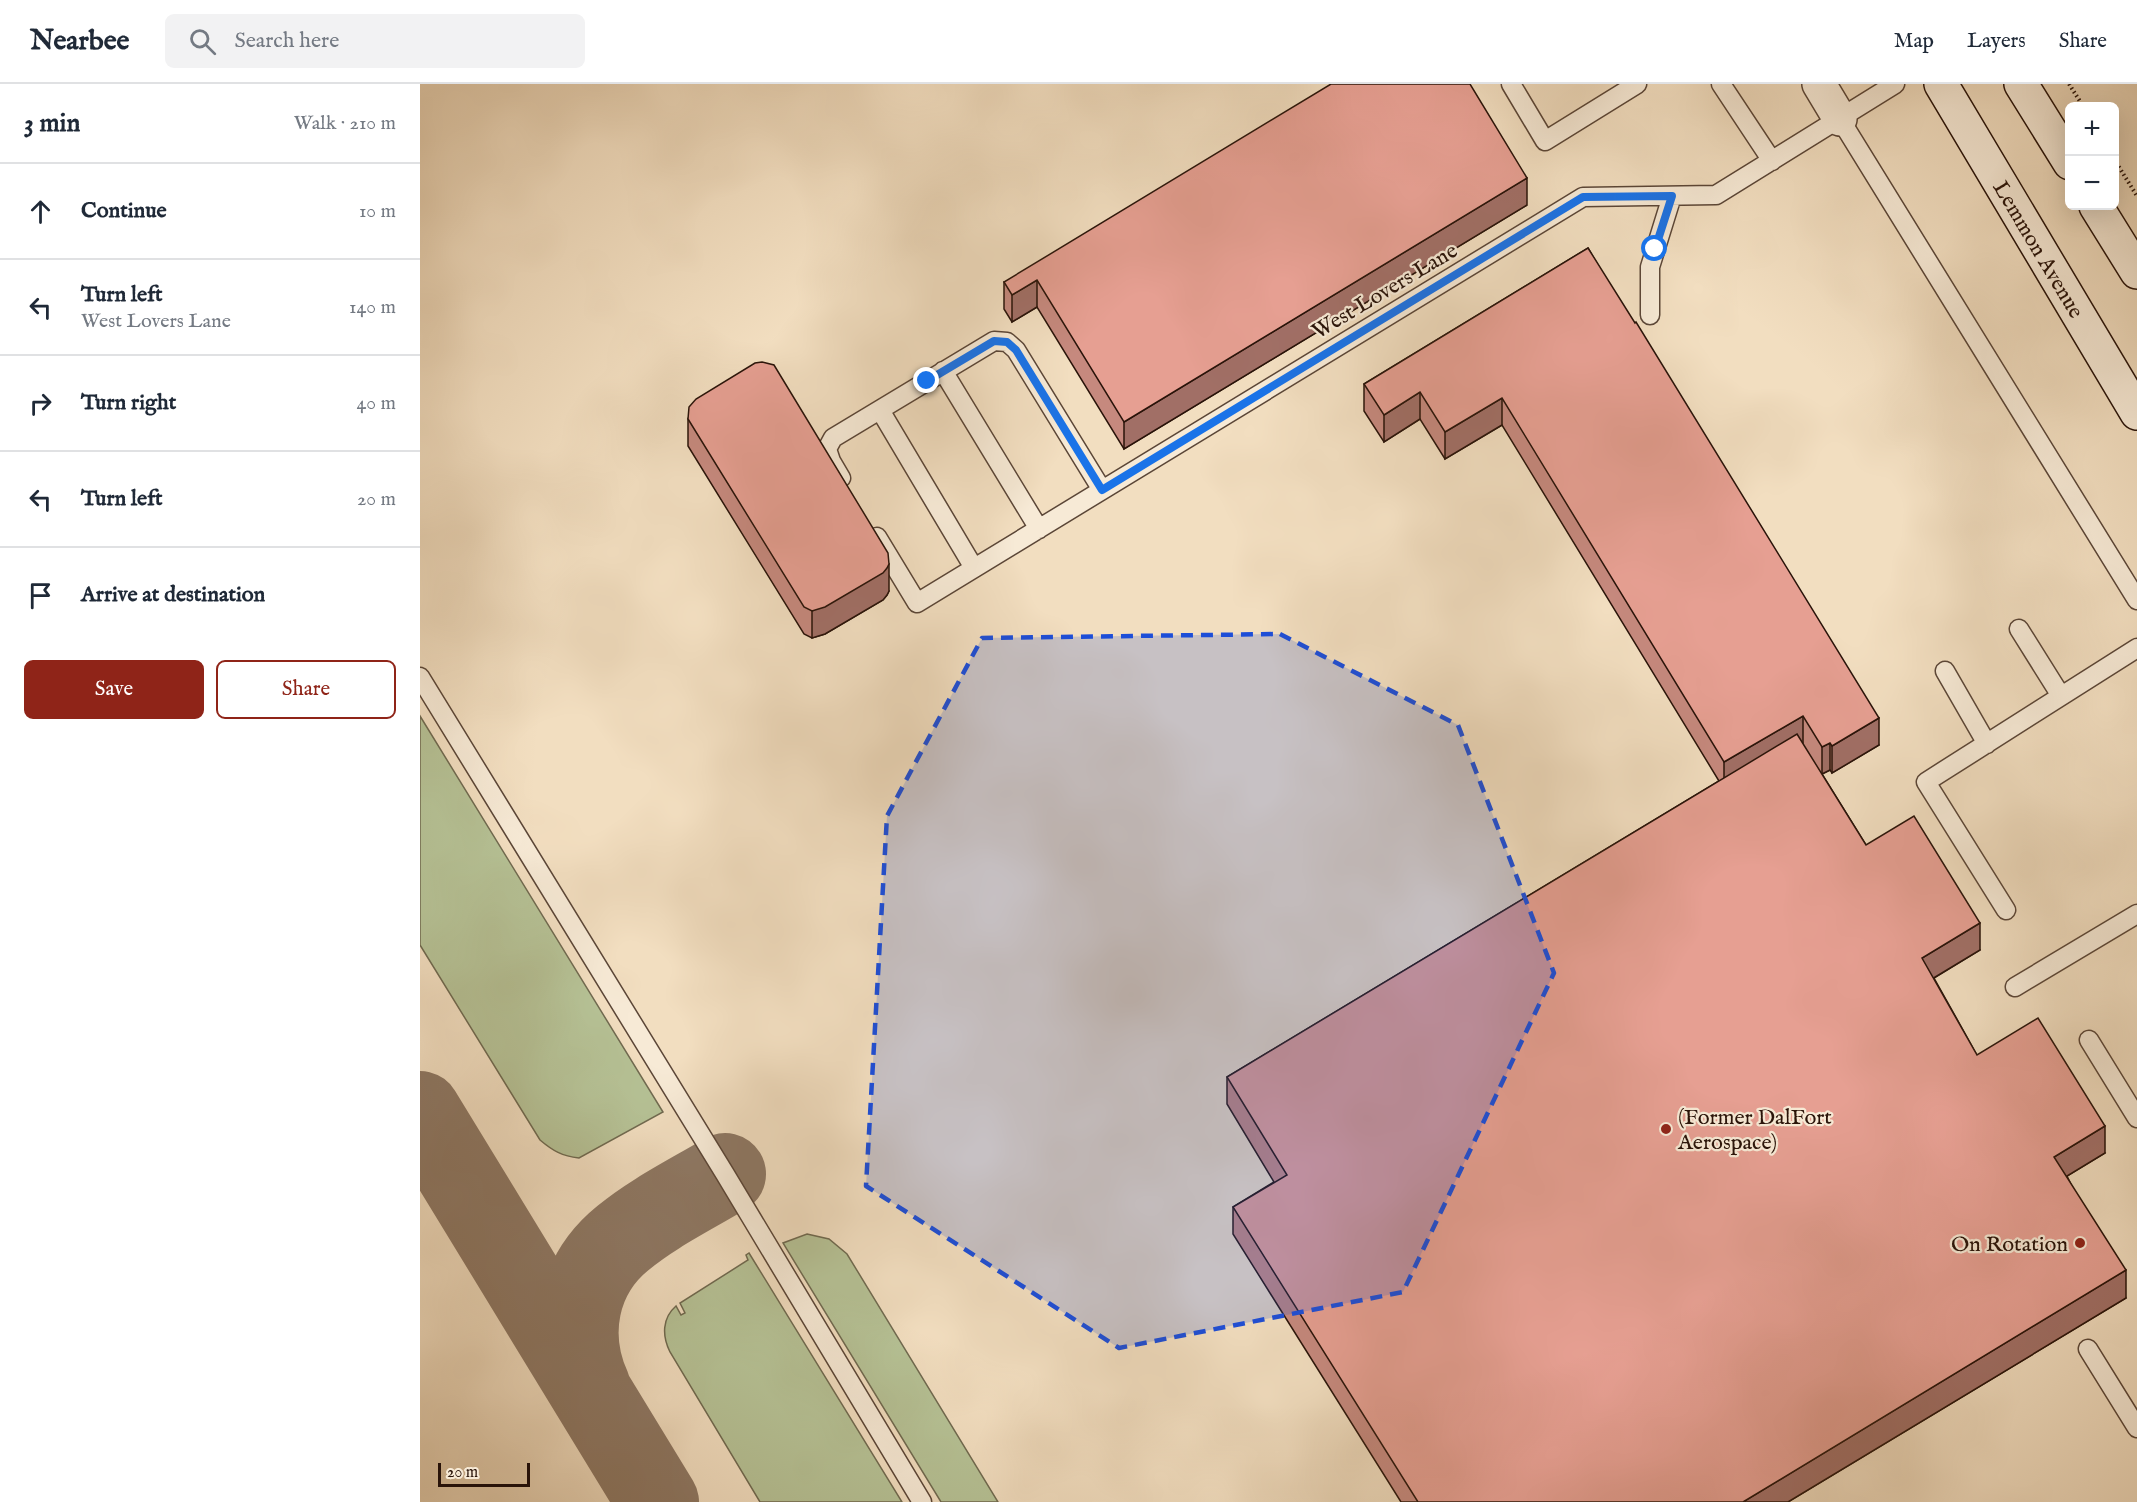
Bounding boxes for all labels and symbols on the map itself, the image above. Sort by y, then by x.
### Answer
street label: Lemmon Avenue [1986,176,2089,324]
route start [1641,235,1667,261]
street label: West Lovers Lane [1307,237,1463,346]
route end [913,367,939,393]
place label: (Former DalFort Aerospace) [1677,1104,1832,1157]
marker: (Former DalFort Aerospace) [1659,1122,1673,1136]
place label: On Rotation [1951,1231,2068,1259]
marker: On Rotation [2073,1236,2087,1250]
scale bar [438,1460,530,1488]

